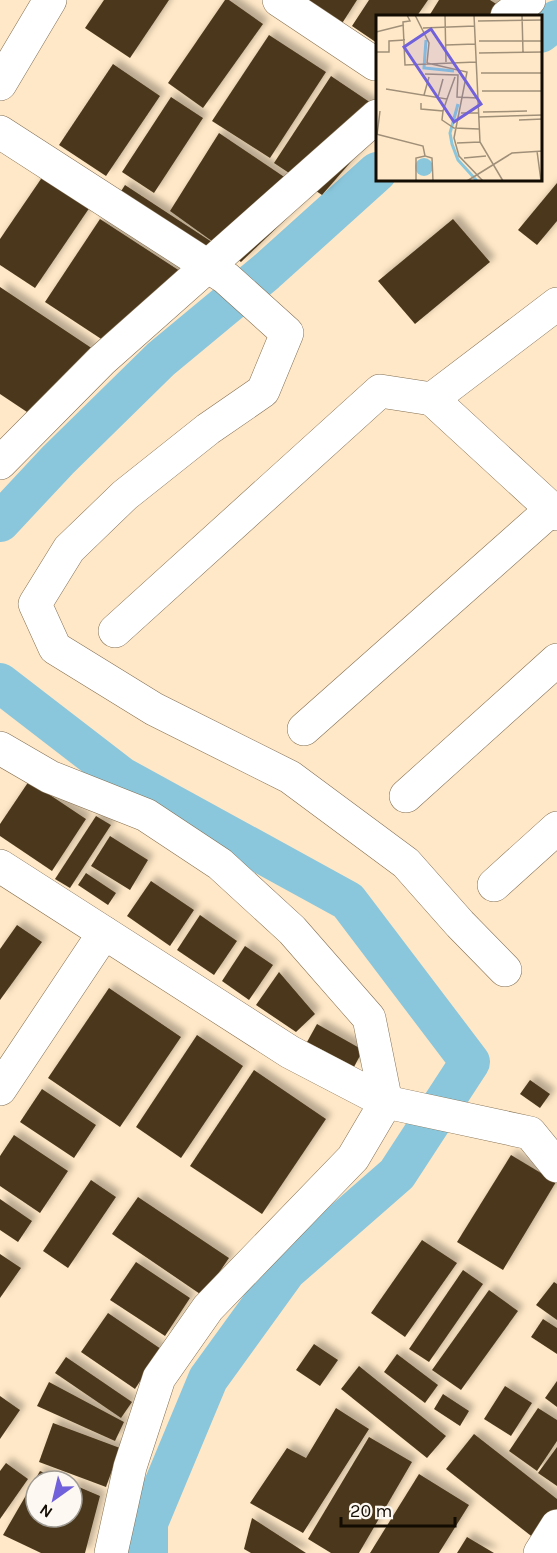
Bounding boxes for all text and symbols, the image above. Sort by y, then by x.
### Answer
inset map [376,15,542,182]
north arrow [24,1469,84,1529]
scale bar [341,1490,455,1528]
text: N [36,1500,56,1522]
text: 20 m [350,1500,392,1522]

